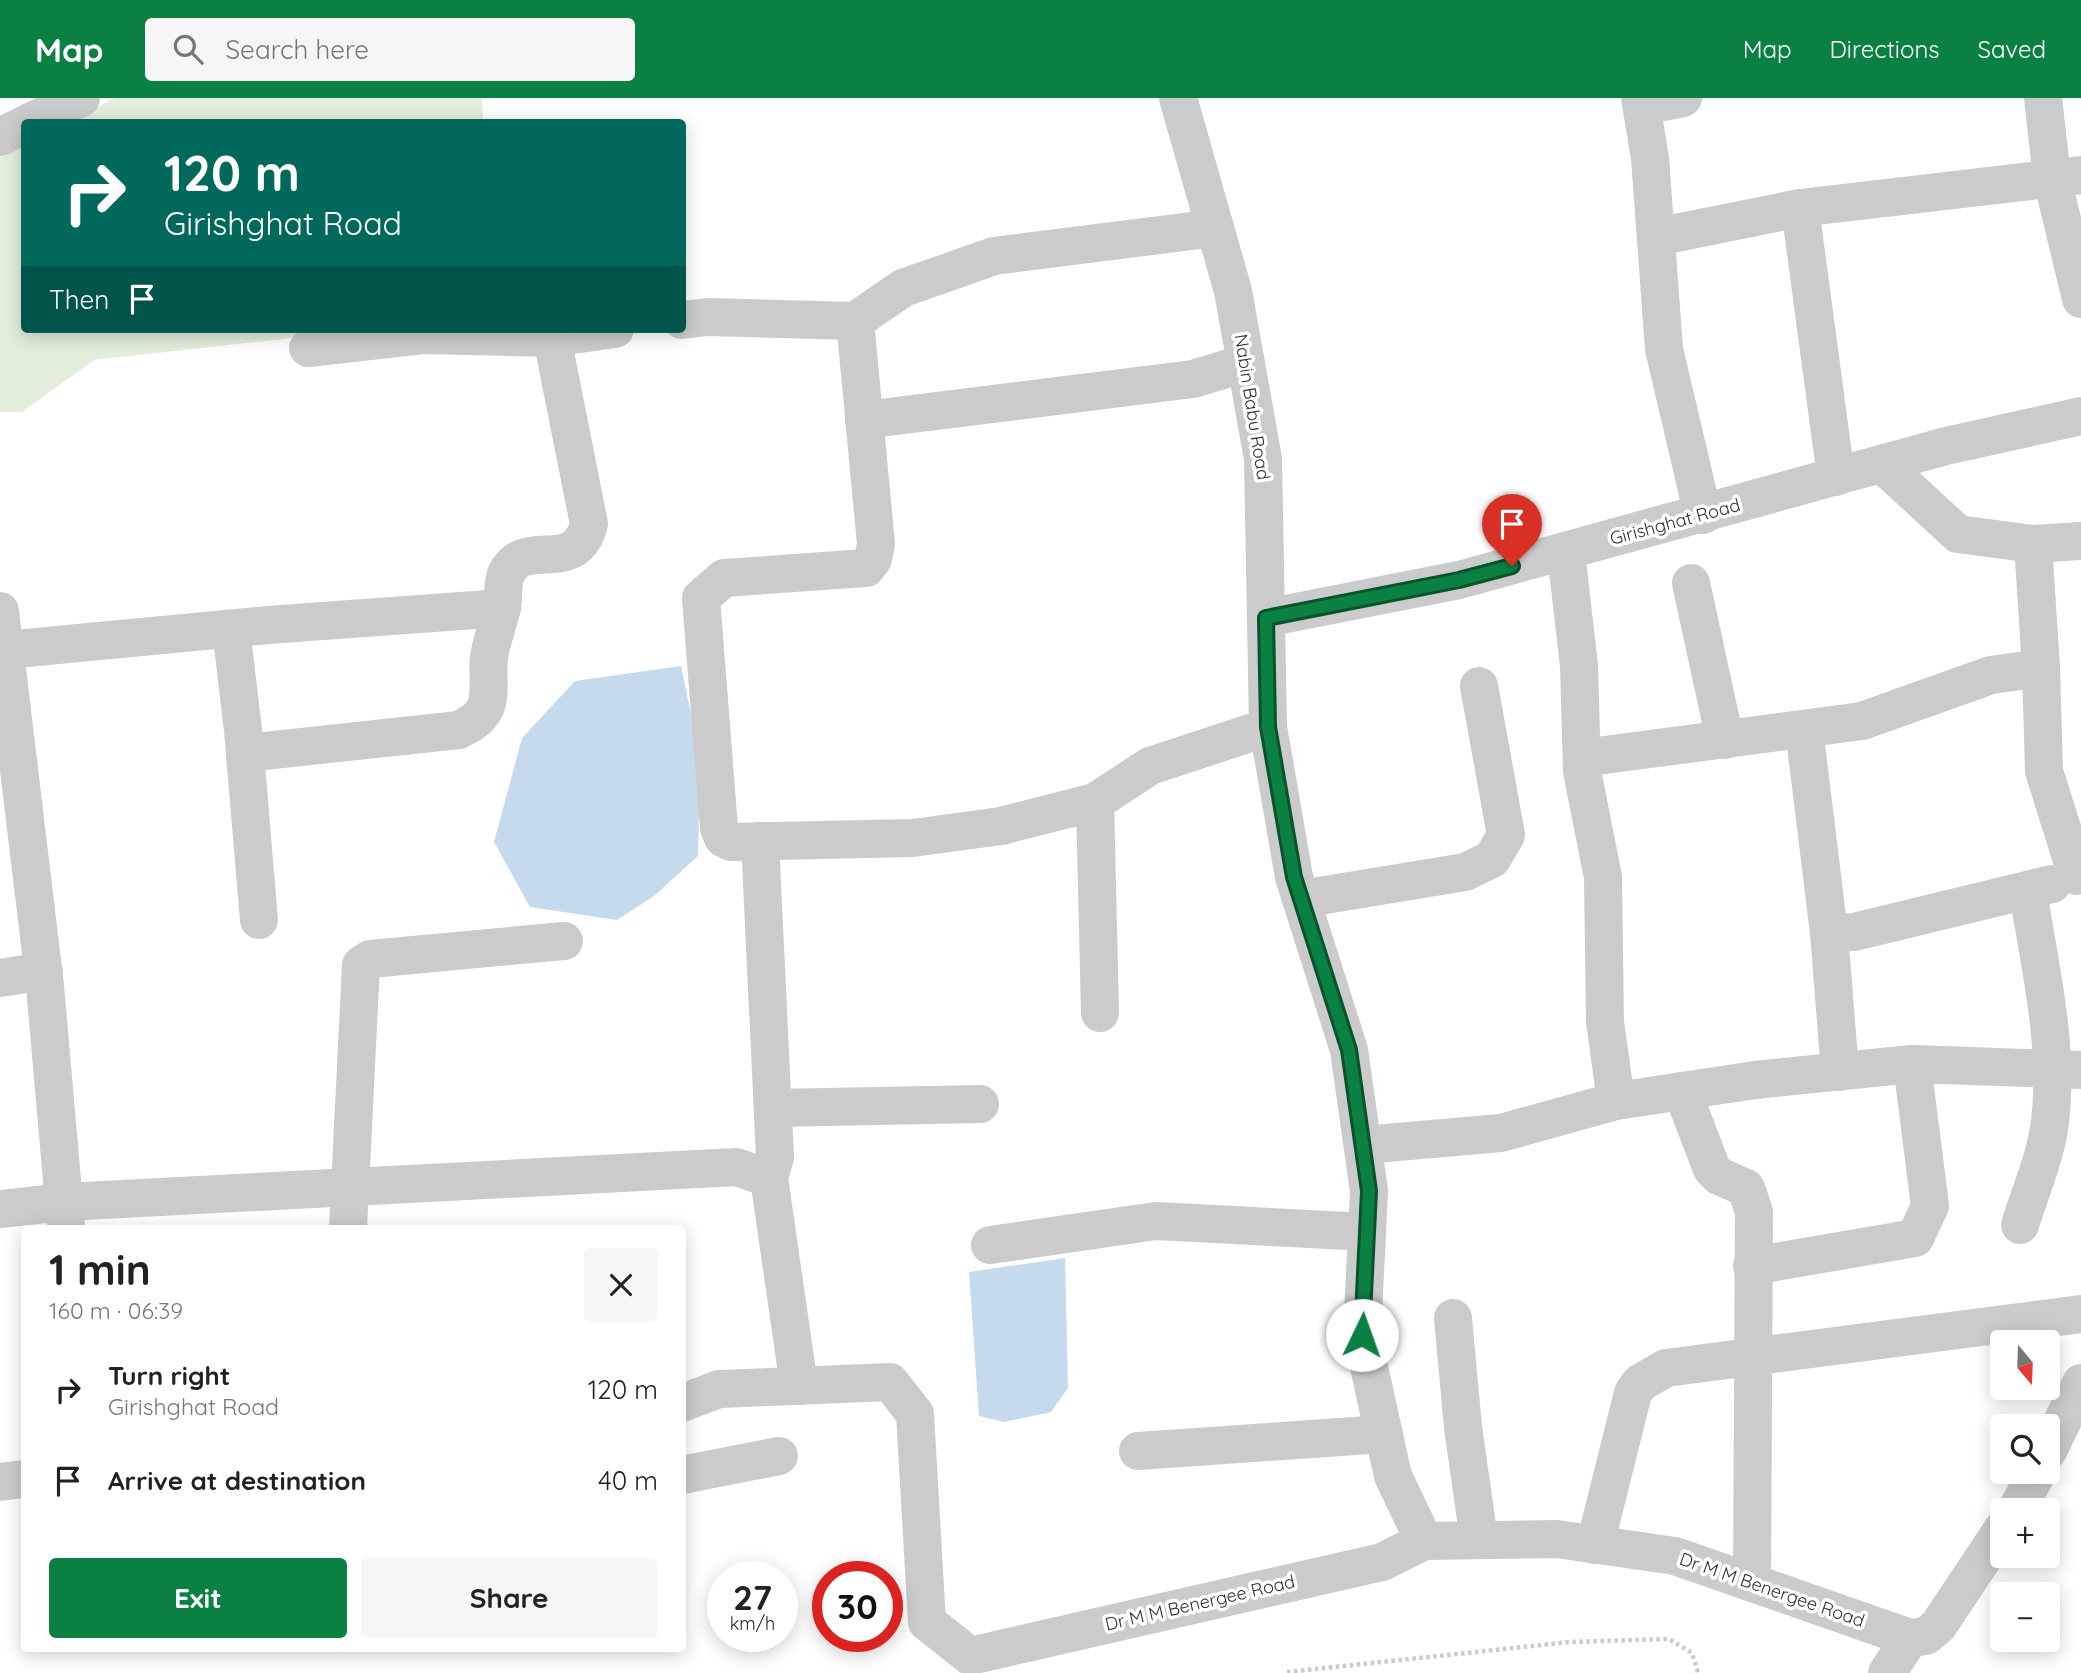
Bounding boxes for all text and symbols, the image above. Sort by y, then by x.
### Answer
search box [145,18,635,81]
text: Map [35,29,103,70]
icon: search [169,30,207,68]
text: Search here [225,33,369,66]
text: Map [1743,34,1792,64]
text: Directions [1830,34,1940,64]
text: Saved [1978,34,2046,64]
text: 120 m [164,142,300,203]
icon: right [49,147,140,238]
text: Girishghat Road [164,203,402,243]
icon: arrive [123,280,161,318]
text: Then [49,283,109,316]
street label: Nabin Babu Road [1230,332,1275,482]
street label: Girishghat Road [1607,493,1742,550]
pin [1482,494,1542,566]
icon: arrive [1493,505,1531,543]
text: 1 min [49,1243,151,1296]
button: close [584,1248,658,1322]
text: 160 m · 06:39 [49,1296,183,1325]
position arrow [1325,1298,1399,1372]
north arrow [1990,1330,2060,1400]
map controls [1990,1330,2060,1652]
text: Turn right [108,1359,230,1392]
icon: right [49,1371,87,1409]
text: 120 m [588,1373,658,1406]
text: Girishghat Road [108,1392,279,1421]
button: search [1990,1414,2060,1484]
icon: arrive [49,1462,87,1500]
text: Arrive at destination [108,1464,366,1497]
text: 40 m [598,1464,658,1497]
button: + [1990,1498,2060,1568]
street label: Dr M M Benergee Road [1677,1547,1868,1632]
button: Exit [49,1558,347,1638]
button: Share [361,1558,658,1638]
speed limit sign: 30 [812,1561,903,1652]
street label: Dr M M Benergee Road [1103,1569,1297,1636]
text: 27 [733,1575,772,1619]
button: − [1990,1582,2060,1652]
text: km/h [730,1612,775,1635]

